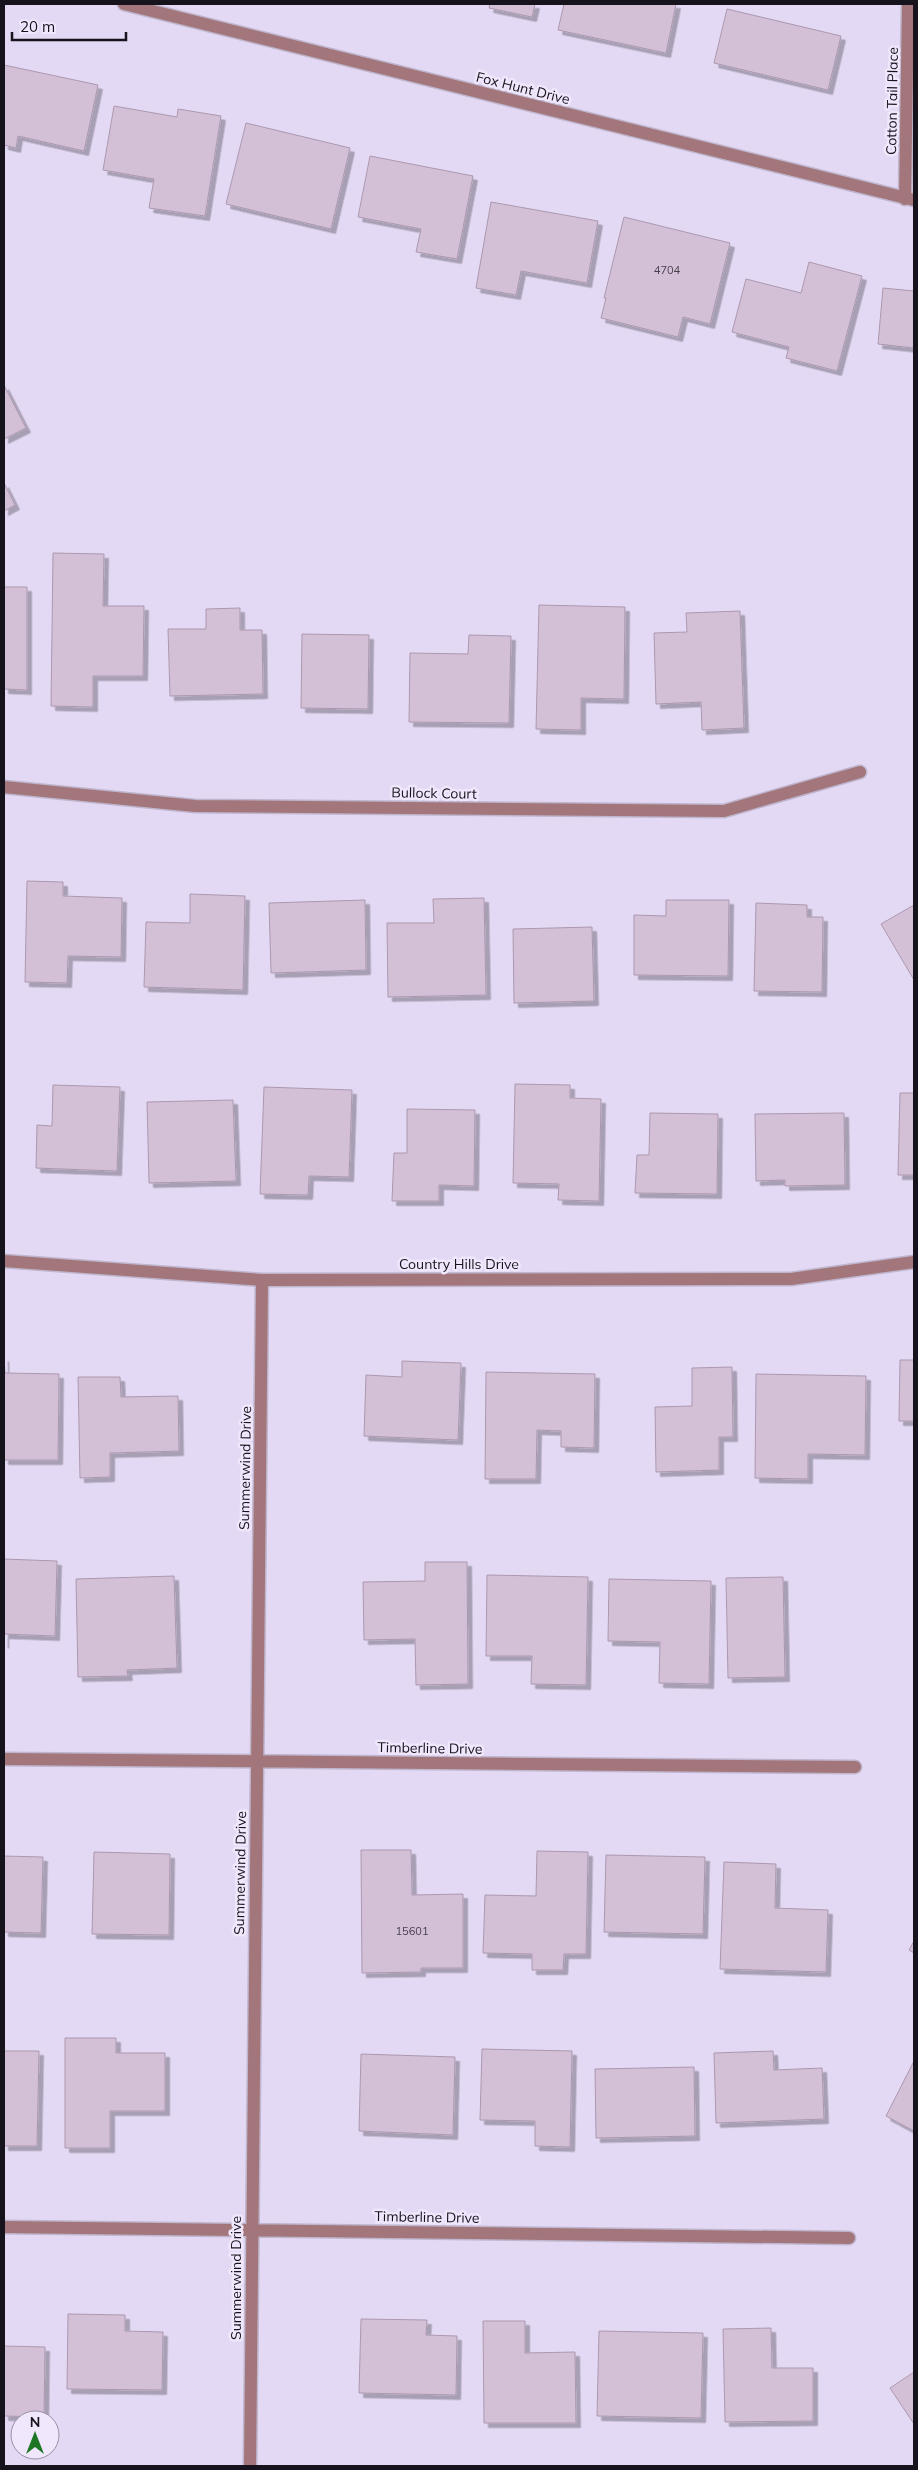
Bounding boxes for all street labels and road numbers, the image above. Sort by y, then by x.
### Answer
street label: Cotton Tail Place [882,47,902,155]
street label: Fox Hunt Drive [474,68,572,108]
street label: Bullock Court [391,783,477,803]
street label: Country Hills Drive [399,1255,519,1273]
street label: Summerwind Drive [235,1406,255,1530]
street label: Timberline Drive [377,1738,483,1758]
street label: Summerwind Drive [230,1811,250,1935]
street label: Timberline Drive [374,2207,480,2227]
street label: Summerwind Drive [227,2216,245,2340]

